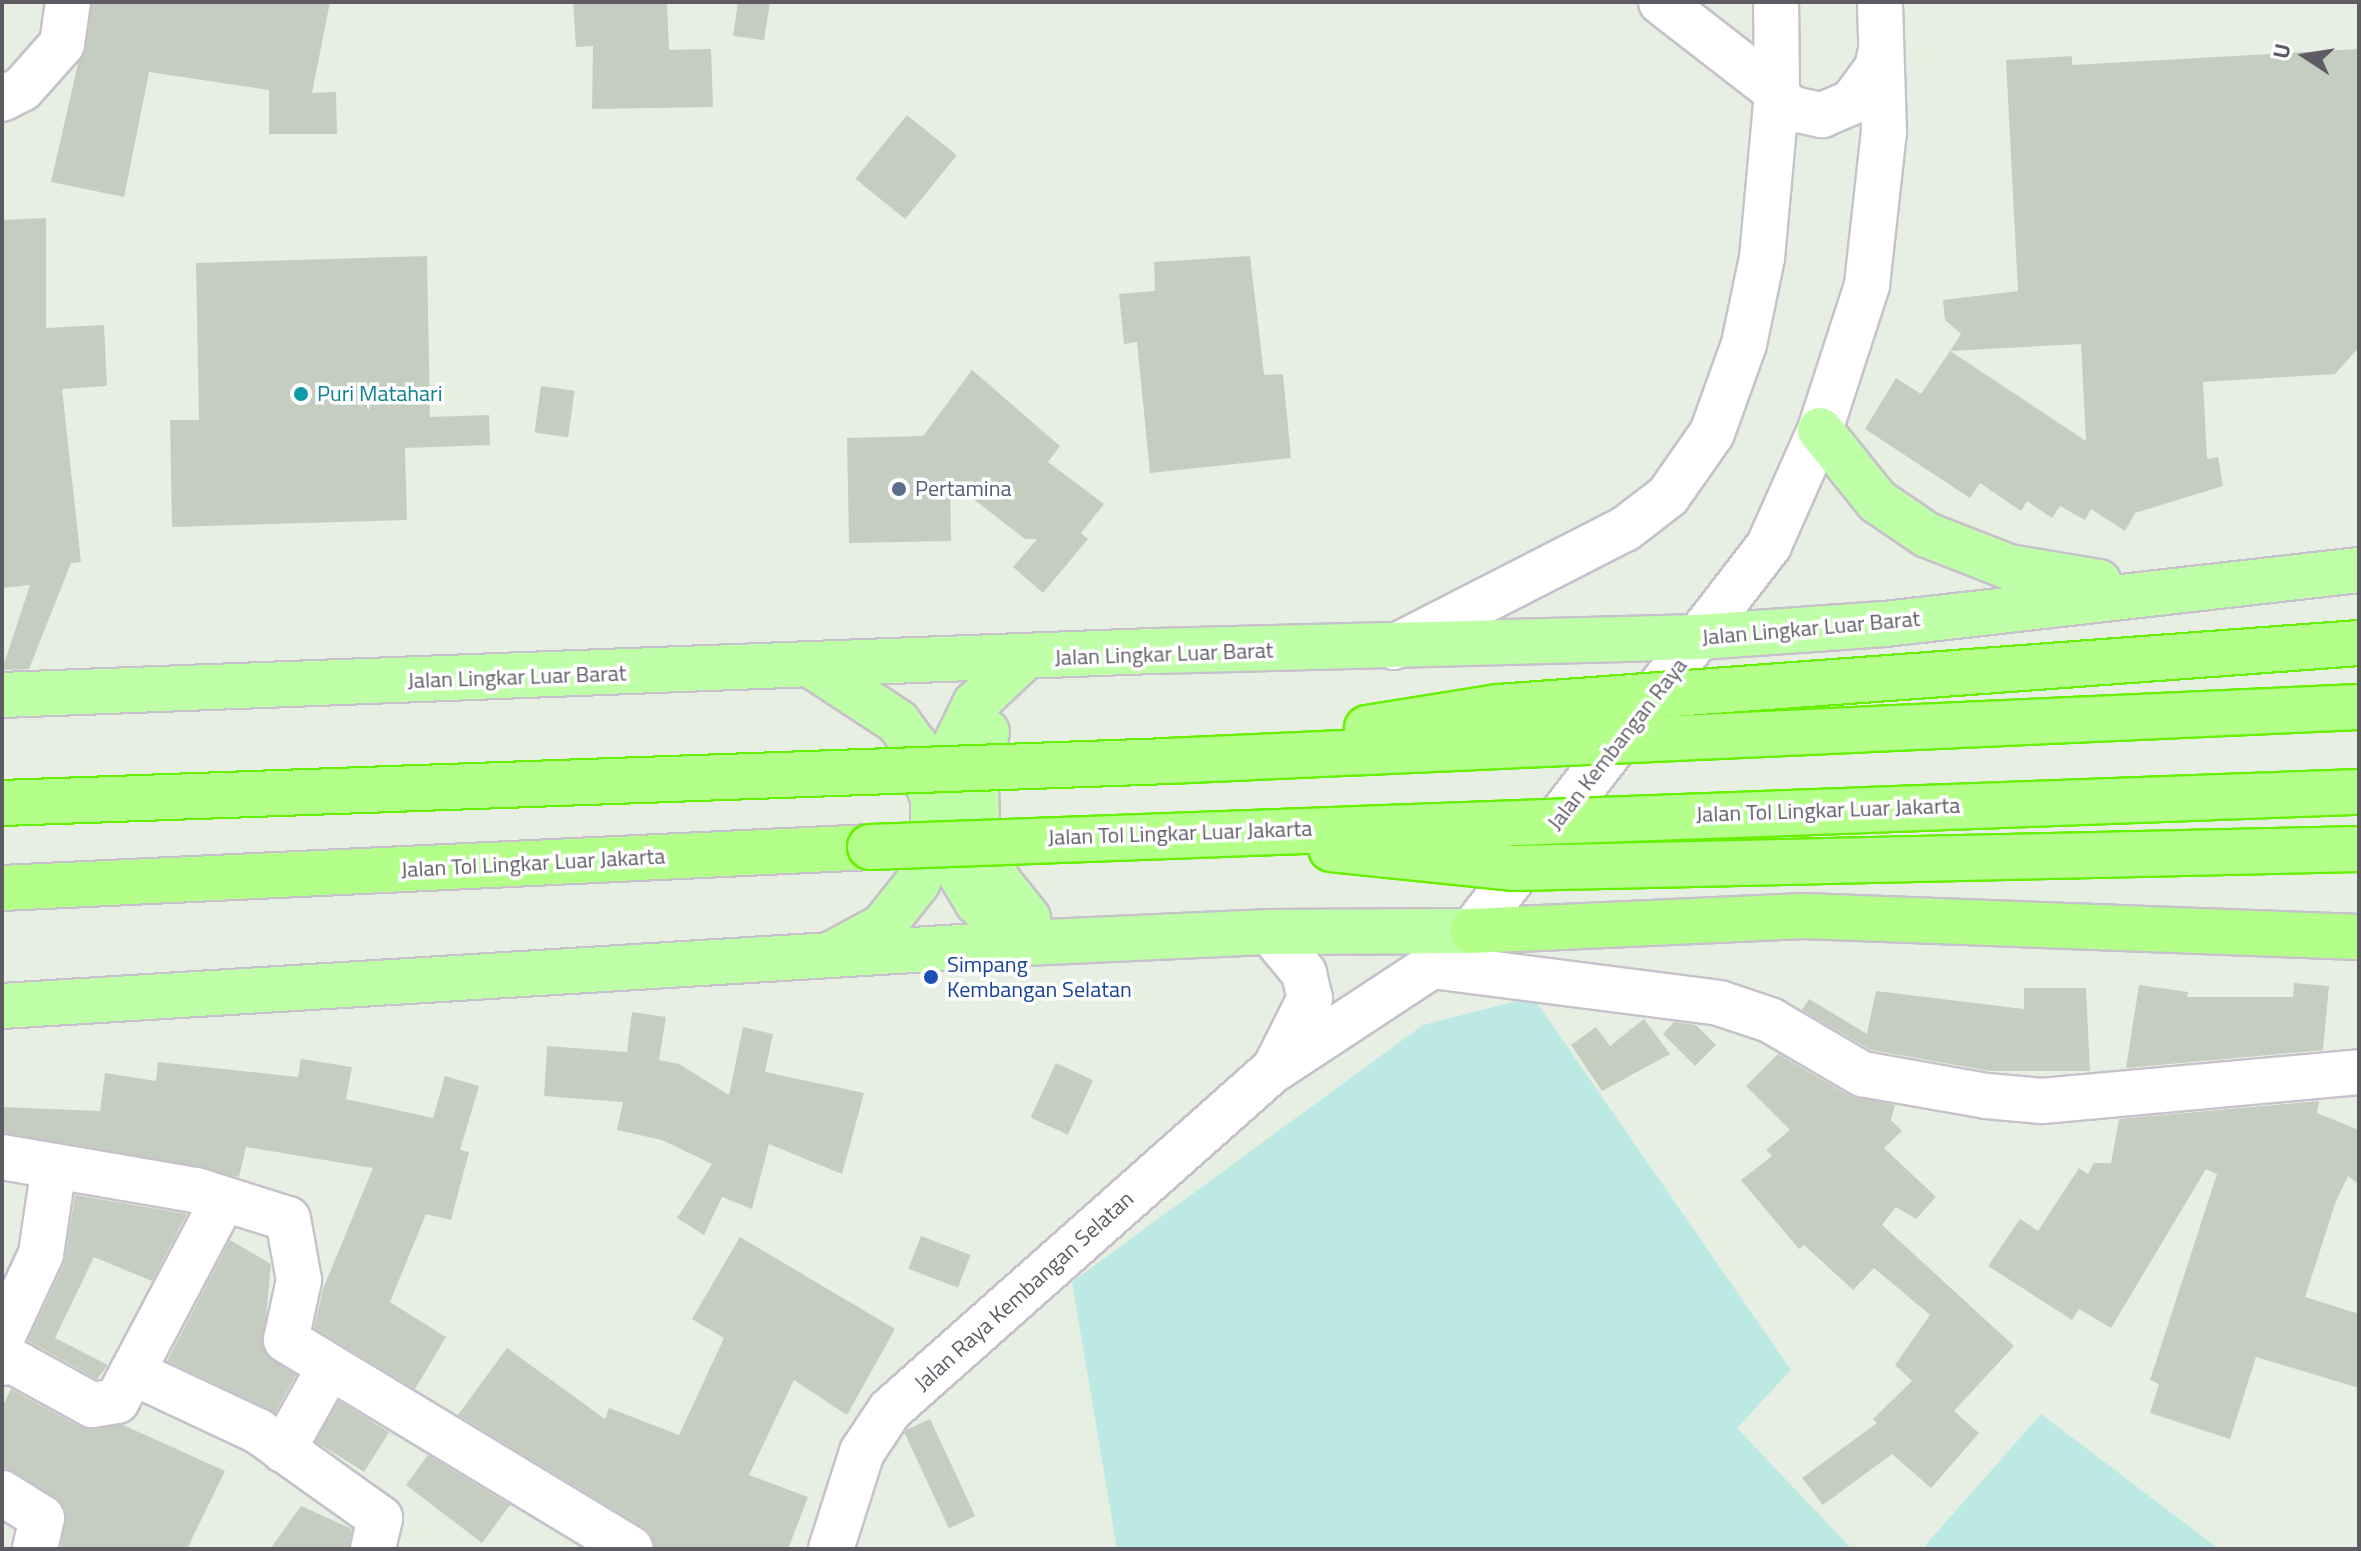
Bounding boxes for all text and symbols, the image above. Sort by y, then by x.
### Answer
north arrow [2265,16,2345,96]
text: U [2263,40,2300,62]
place label: Puri Matahari [317,381,443,407]
marker: Puri Matahari [292,385,310,403]
place label: Pertamina [915,476,1011,502]
marker: Pertamina [890,480,908,498]
street label: Jalan Lingkar Luar Barat [1701,605,1921,651]
street label: Jalan Lingkar Luar Barat [1054,637,1274,671]
street label: Jalan Kembangan Raya [1542,653,1692,835]
street label: Jalan Lingkar Luar Barat [407,660,627,694]
street label: Jalan Tol Lingkar Luar Jakarta [1695,792,1961,828]
street label: Jalan Tol Lingkar Luar Jakarta [1047,815,1313,851]
street label: Jalan Tol Lingkar Luar Jakarta [400,843,666,883]
place label: Simpang Kembangan Selatan [947,951,1132,1002]
marker: Simpang Kembangan Selatan [922,968,940,986]
street label: Jalan Raya Kembangan Selatan [909,1186,1139,1396]

